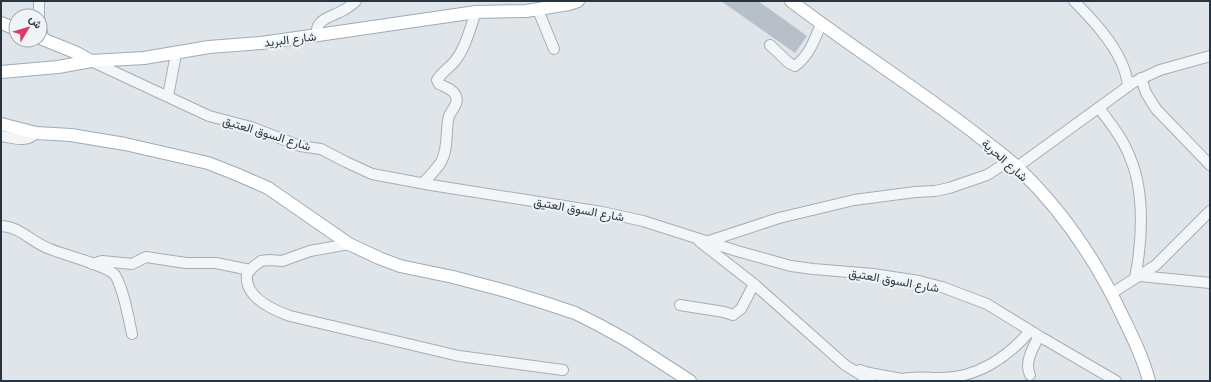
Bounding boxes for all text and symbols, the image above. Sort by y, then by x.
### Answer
north arrow [8,8,48,48]
text: ش [26,12,45,31]
street label: شارع البريد [263,28,317,52]
street label: شارع السوق العتيق [220,112,313,155]
street label: شارع الحرية [978,136,1031,186]
street label: شارع السوق العتيق [532,194,625,226]
street label: شارع السوق العتيق [847,265,940,297]

